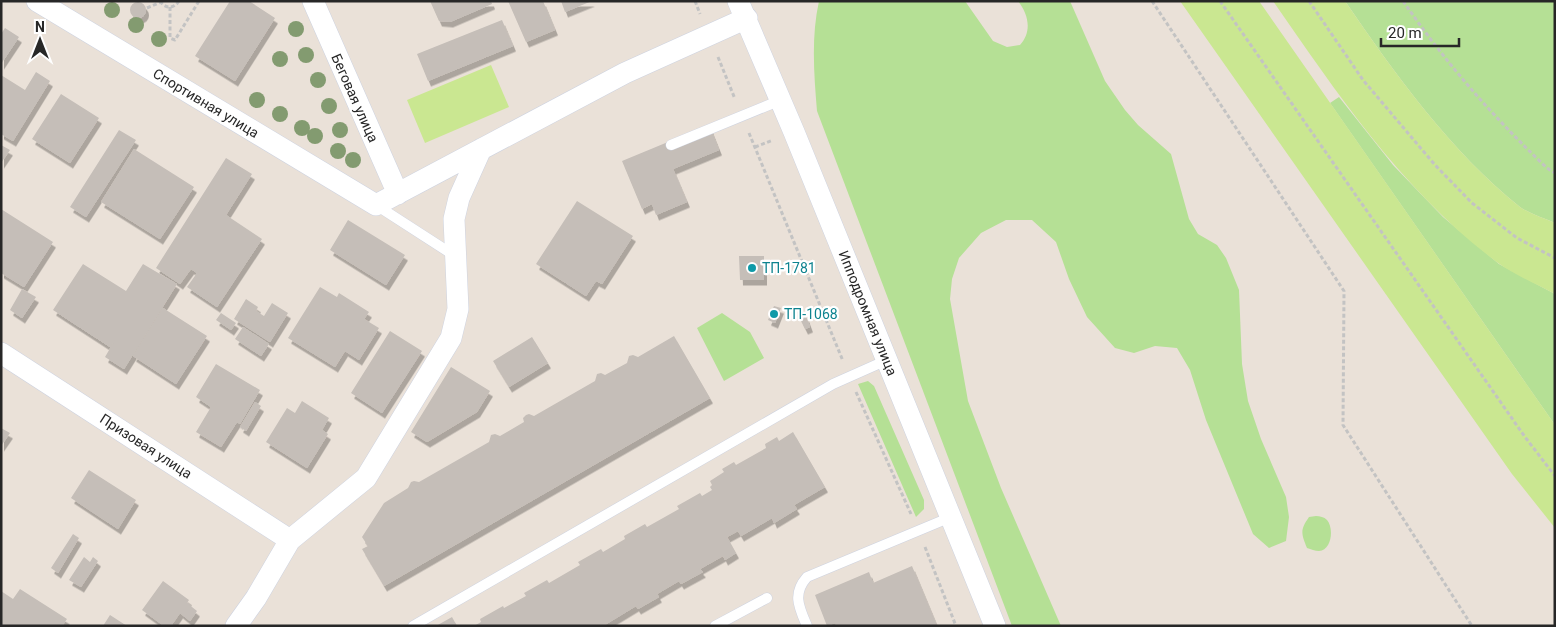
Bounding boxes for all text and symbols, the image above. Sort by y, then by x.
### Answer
north arrow [15,15,65,65]
scale bar [1381,15,1458,47]
text: N [35,19,45,35]
text: 20 m [1388,24,1422,42]
street label: Беговая улица [328,51,382,145]
street label: Спортивная улица [150,65,262,141]
street label: Ипподромная улица [836,248,900,378]
place label: ТП-1781 [762,260,816,276]
marker: ТП-1781 [746,262,758,274]
place label: ТП-1068 [784,306,838,322]
marker: ТП-1068 [768,308,780,320]
street label: Призовая улица [97,410,195,482]

